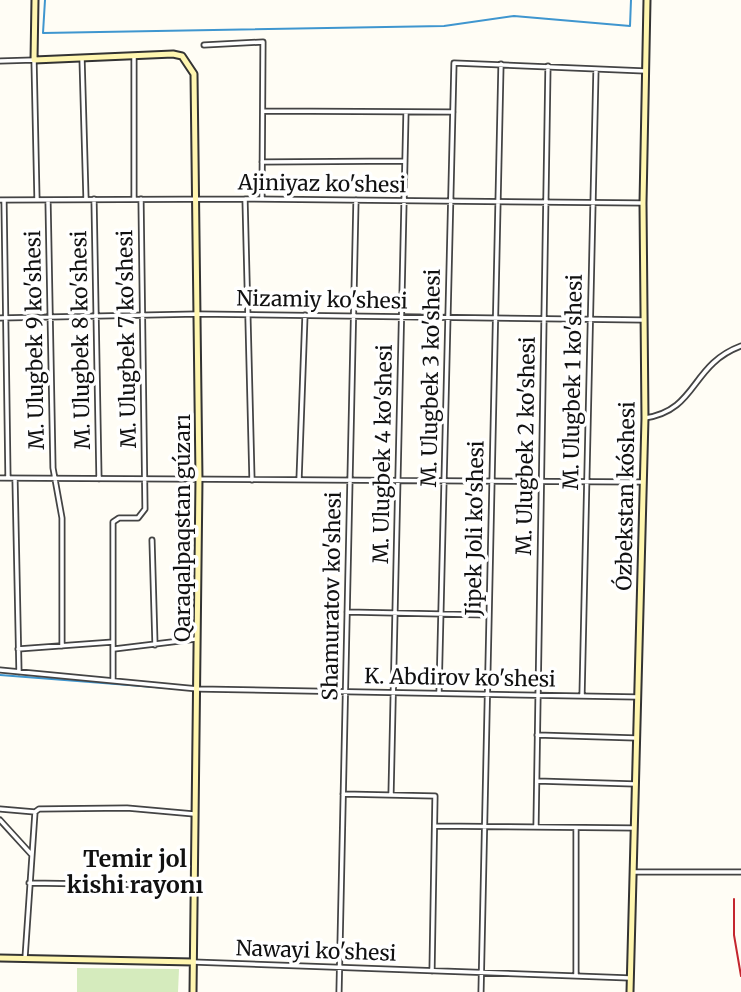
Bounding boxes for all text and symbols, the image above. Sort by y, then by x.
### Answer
street label: Ajiniyaz ko'shesi [237,169,407,198]
street label: M. Ulugbek 7 ko'shesi [111,229,142,448]
street label: M. Ulugbek 9 ko'shesi [19,230,50,450]
street label: M. Ulugbek 8 ko'shesi [65,230,96,450]
street label: M. Ulugbek 3 ko'shesi [415,268,446,487]
street label: M. Ulugbek 1 ko'shesi [557,274,588,490]
street label: Nizamiy ko'shesi [236,285,408,314]
street label: M. Ulugbek 2 ko'shesi [510,336,541,556]
street label: M. Ulugbek 4 ko'shesi [367,344,398,564]
street label: Ózbekstan kóshesi [610,401,641,591]
street label: Qaraqalpaqstan gúzarı [169,414,196,642]
street label: Jipek Joli ko'shesi [459,440,490,617]
street label: Shamuratov ko'shesi [316,491,347,701]
street label: K. Abdirov ko'shesi [364,662,556,693]
district label: Temir jol kishi rayonı [67,844,203,899]
street label: Nawayi ko'shesi [235,934,397,967]

